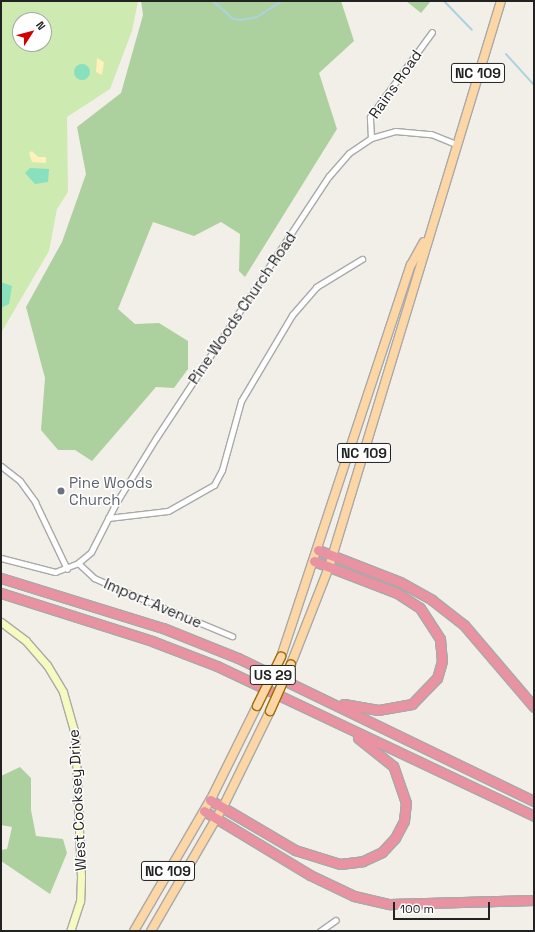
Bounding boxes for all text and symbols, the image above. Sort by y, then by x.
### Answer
north arrow [12,12,52,52]
text: N [33,18,49,33]
street label: Rains Road [365,46,425,122]
road number: NC 109 [450,61,506,85]
street label: Pine Woods Church Road [184,229,300,387]
road number: NC 109 [336,441,392,465]
place label: Pine Woods Church [69,473,153,508]
marker: Pine Woods Church [56,486,66,496]
street label: Import Avenue [101,574,205,632]
road number: US 29 [249,663,297,687]
street label: West Cooksey Drive [64,729,90,871]
road number: NC 109 [140,859,196,883]
scale bar [395,894,492,920]
text: 100 m [400,901,434,917]

